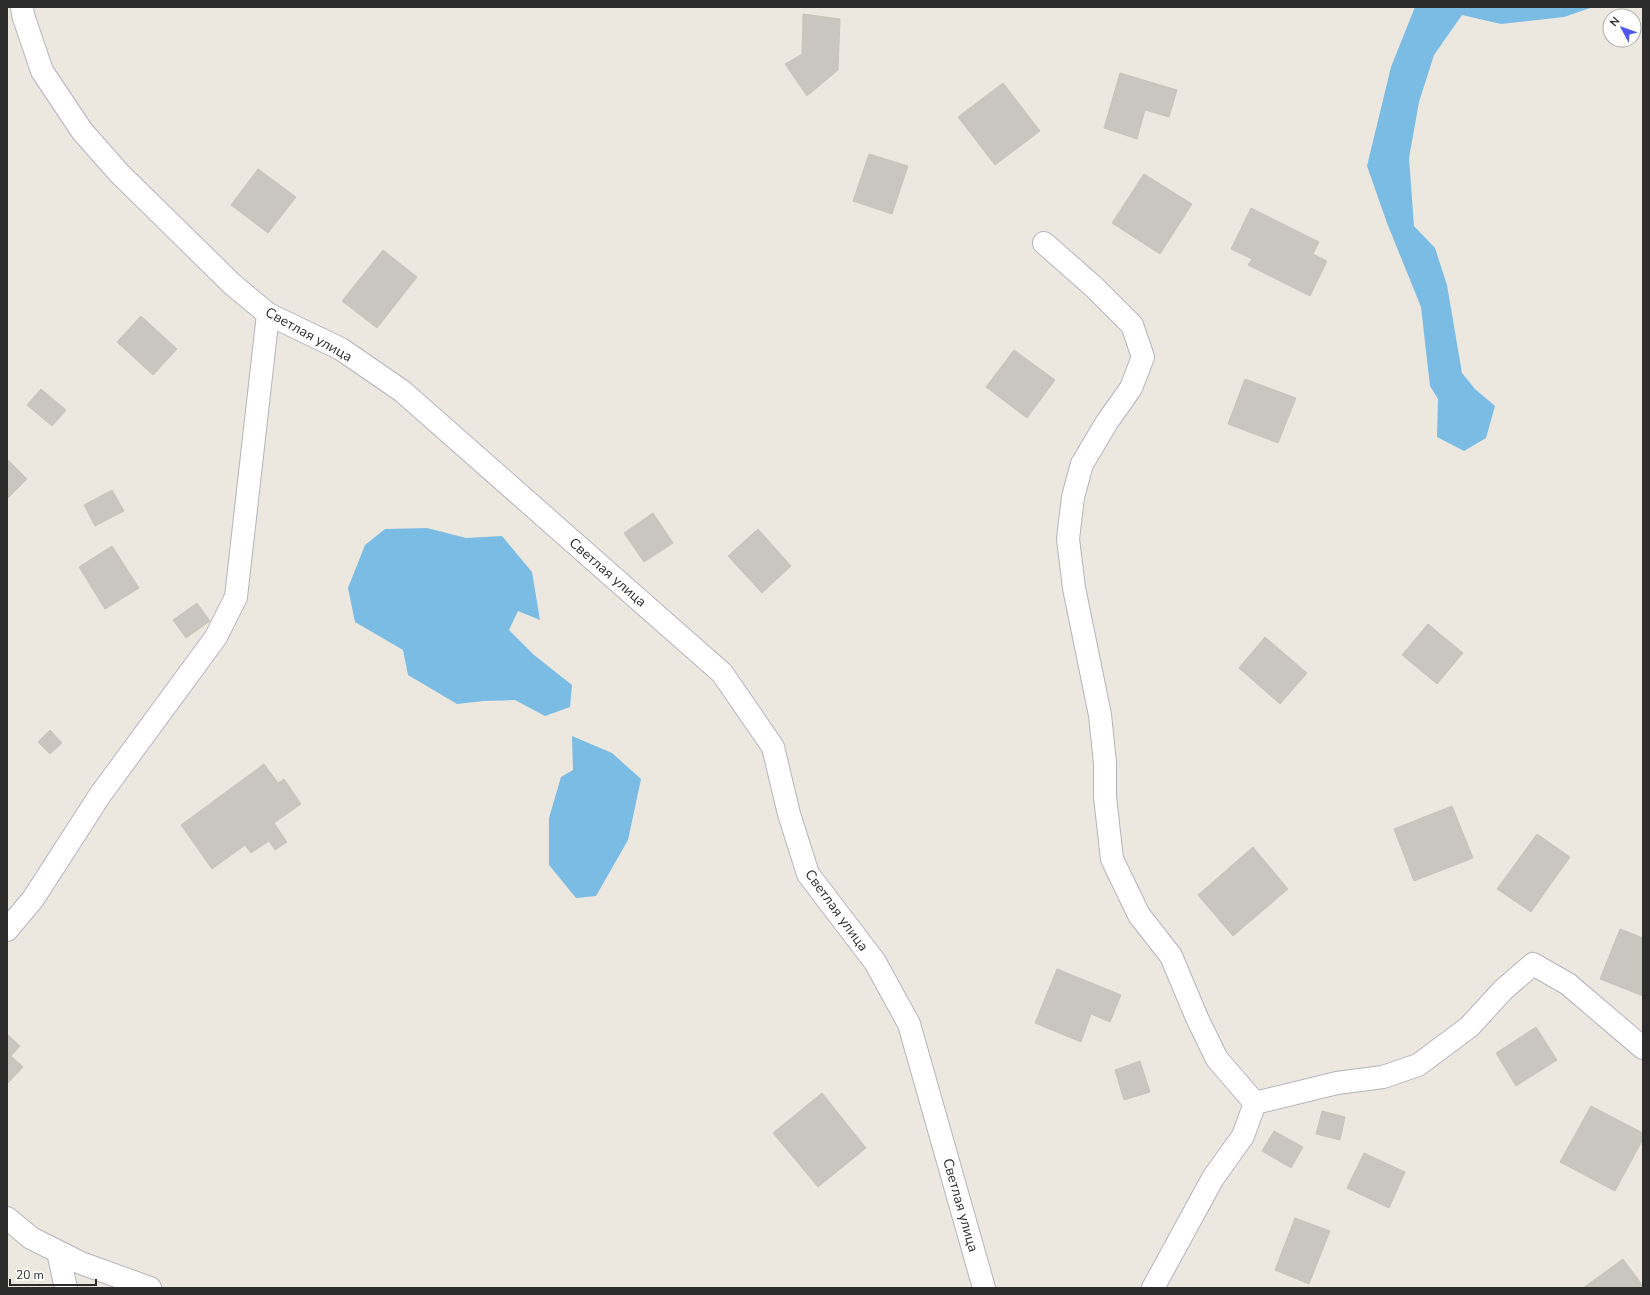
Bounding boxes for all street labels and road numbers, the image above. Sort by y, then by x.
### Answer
street label: Светлая улица [262,303,356,366]
street label: Светлая улица [565,534,650,611]
street label: Светлая улица [801,866,873,955]
street label: Светлая улица [938,1156,983,1254]

